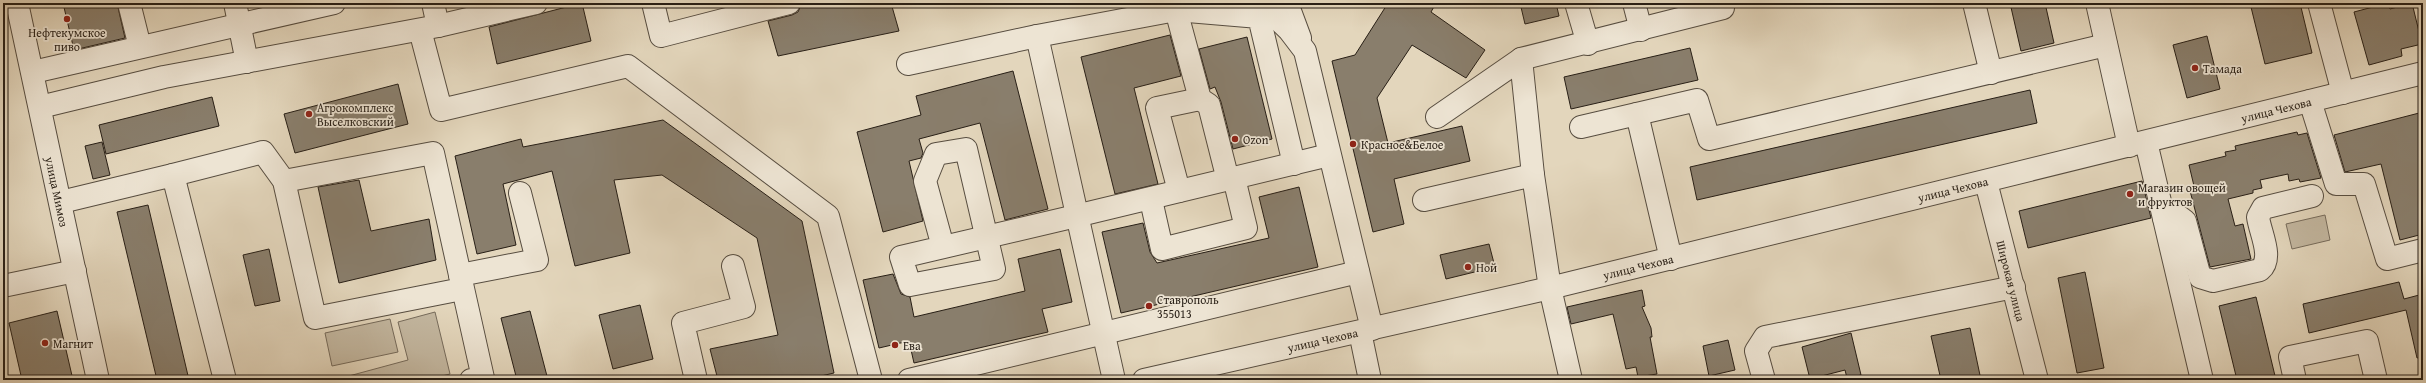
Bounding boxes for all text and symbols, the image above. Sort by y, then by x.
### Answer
marker: Нефтекумское пиво [62,14,72,24]
place label: Нефтекумское пиво [28,24,106,55]
place label: Тамада [2203,60,2242,77]
marker: Тамада [2190,63,2200,73]
street label: улица Чехова [2238,92,2313,126]
place label: Агрокомплекс Выселковский [317,99,394,130]
marker: Агрокомплекс Выселковский [304,109,314,119]
place label: Ozon [1243,131,1269,148]
marker: Ozon [1230,134,1240,144]
place label: Красное&Белое [1361,136,1444,153]
marker: Красное&Белое [1348,139,1358,149]
street label: улица Мимоз [42,154,73,228]
street label: улица Чехова [1915,172,1990,206]
place label: Магазин овощей и фруктов [2138,179,2226,210]
marker: Магазин овощей и фруктов [2125,189,2135,199]
street label: Широкая улица [1993,238,2030,323]
street label: улица Чехова [1600,249,1675,283]
place label: Ной [1476,259,1497,276]
marker: Ной [1463,262,1473,272]
place label: Ставрополь 355013 [1157,291,1219,322]
marker: Ставрополь 355013 [1144,301,1154,311]
street label: улица Чехова [1285,323,1360,356]
place label: Магнит [53,335,93,352]
place label: Ева [903,337,921,354]
marker: Магнит [40,338,50,348]
marker: Ева [890,340,900,350]

